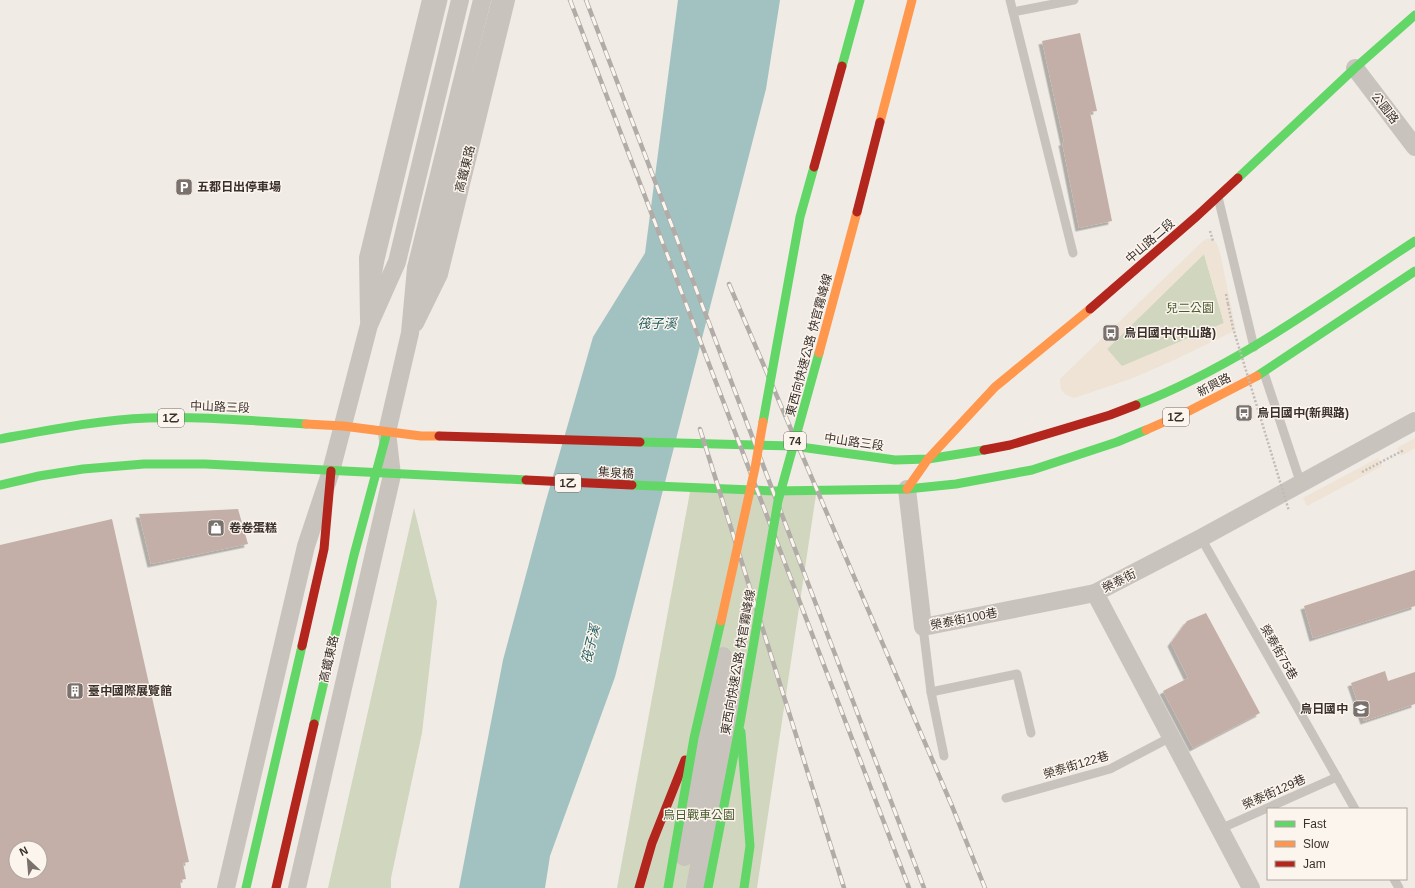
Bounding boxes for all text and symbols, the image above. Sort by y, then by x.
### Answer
street label: 公園路 [1368,90,1402,126]
street label: 高鐵東路 [452,144,478,194]
parking icon: 五都日出停車場 [174,177,194,197]
place label: 五都日出停車場 [197,180,281,194]
street label: 中山路二段 [1123,216,1177,266]
street label: 東西向快速公路 快官霧峰線 [783,272,835,418]
park label: 兒二公園 [1166,301,1214,315]
water label: 筏子溪 [637,316,678,331]
bus stop icon: 烏日國中(中山路) [1101,323,1121,343]
place label: 烏日國中(中山路) [1124,326,1216,340]
street label: 新興路 [1195,371,1233,399]
street label: 中山路三段 [190,399,250,415]
bus stop icon: 烏日國中(新興路) [1234,403,1254,423]
place label: 烏日國中(新興路) [1257,406,1349,420]
road number: 1乙 [1163,408,1189,426]
road number: 1乙 [158,409,184,427]
street label: 中山路三段 [823,431,885,453]
road number: 74 [784,432,806,450]
street label: 集泉橋 [598,465,634,481]
road number: 1乙 [555,474,581,492]
shop icon: 卷卷蛋糕 [206,518,226,538]
place label: 卷卷蛋糕 [229,521,277,535]
street label: 榮泰街 [1100,567,1138,595]
street label: 東西向快速公路 快官霧峰線 [718,588,758,736]
street label: 榮泰街100巷 [929,606,999,632]
water label: 筏子溪 [578,621,603,665]
street label: 榮泰街75巷 [1258,622,1300,682]
street label: 高鐵東路 [317,634,341,684]
building icon: 臺中國際展覽館 [65,681,85,701]
place label: 臺中國際展覽館 [88,684,172,698]
school or university icon: 烏日國中 [1351,699,1371,719]
place label: 烏日國中 [1300,702,1348,716]
street label: 榮泰街122巷 [1041,748,1111,782]
street label: 榮泰街129巷 [1240,772,1308,812]
park label: 烏日戰車公園 [663,808,735,822]
legend [1267,808,1407,880]
text: Fast [1303,817,1327,831]
text: Slow [1303,837,1329,851]
north arrow [8,840,48,880]
text: N [17,844,30,858]
text: Jam [1303,857,1326,871]

